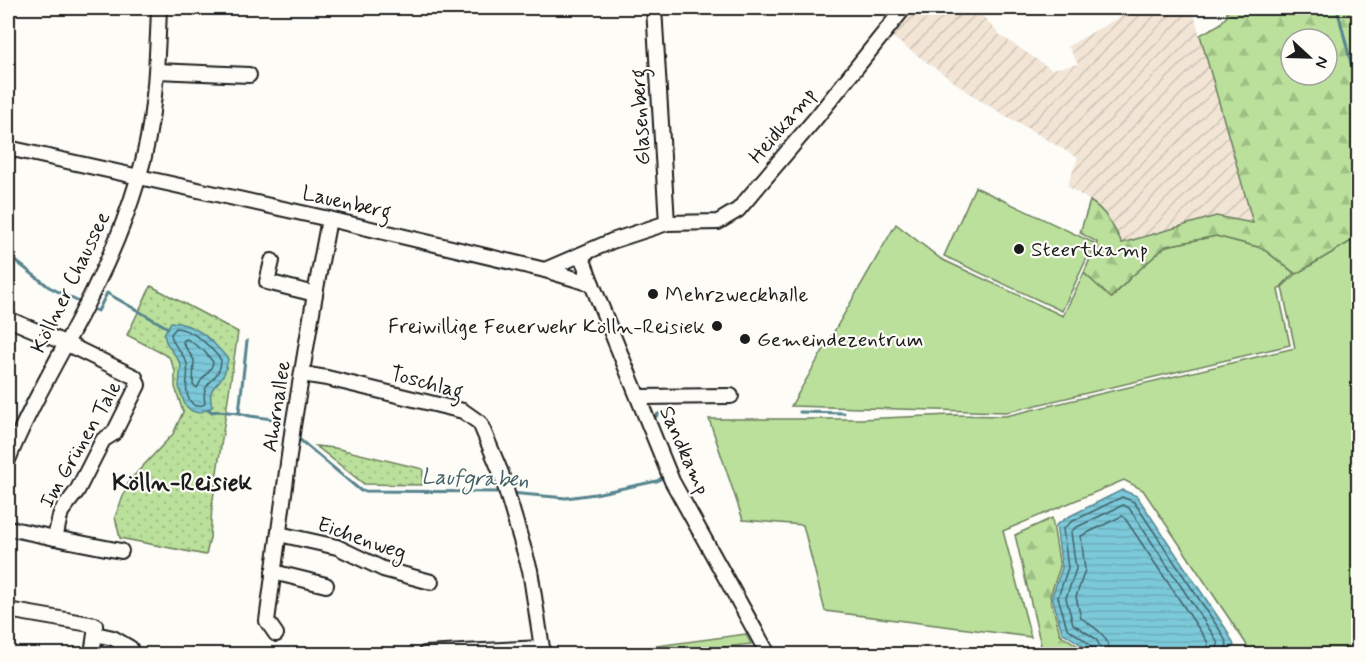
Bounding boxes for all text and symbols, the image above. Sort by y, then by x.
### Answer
north arrow [1279,27,1339,87]
text: N [1310,53,1333,71]
street label: Glasenberg [624,68,660,166]
street label: Heidkamp [743,82,823,170]
street label: Lauenberg [299,179,394,229]
street label: Köllner Chaussee [25,207,117,358]
place label: Steertkamp [1031,236,1148,264]
marker: Steertkamp [1012,242,1026,256]
place label: Mehrzweckhalle [665,281,808,309]
marker: Mehrzweckhalle [646,287,660,301]
place label: Freiwillige Feuerwehr Kölln-Reisiek [388,313,705,341]
marker: Freiwillige Feuerwehr Kölln-Reisiek [710,319,724,333]
place label: Gemeindezentrum [757,326,923,354]
marker: Gemeindezentrum [738,332,752,346]
street label: Ahornallee [256,358,298,454]
street label: Toschlag [386,360,467,408]
street label: Im Grünen Tale [33,376,129,513]
street label: Sandkamp [652,402,716,499]
water label: Laufgraben [421,463,529,497]
district label: Kölln-Reisiek [112,468,253,499]
street label: Eichenweg [313,511,410,568]

